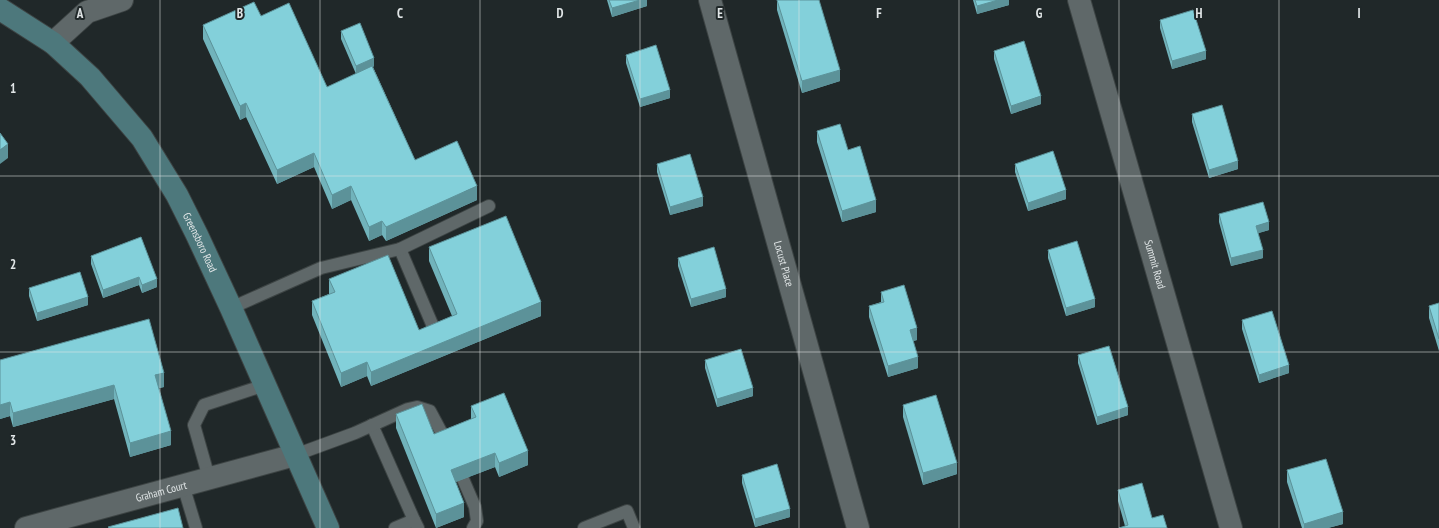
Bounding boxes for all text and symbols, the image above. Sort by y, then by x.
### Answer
text: A [76,5,84,22]
text: B [237,5,243,22]
text: C [397,5,403,22]
text: D [557,5,564,22]
text: E [717,5,723,22]
text: F [876,5,882,22]
text: G [1036,5,1043,22]
text: H [1196,5,1203,22]
text: I [1357,5,1361,22]
text: 1 [10,80,16,97]
street label: Greensboro Road [180,210,220,275]
street label: Summit Road [1141,238,1169,291]
street label: Locust Place [771,239,797,289]
text: 2 [10,256,16,273]
text: 3 [10,432,16,449]
street label: Graham Court [134,478,188,505]

